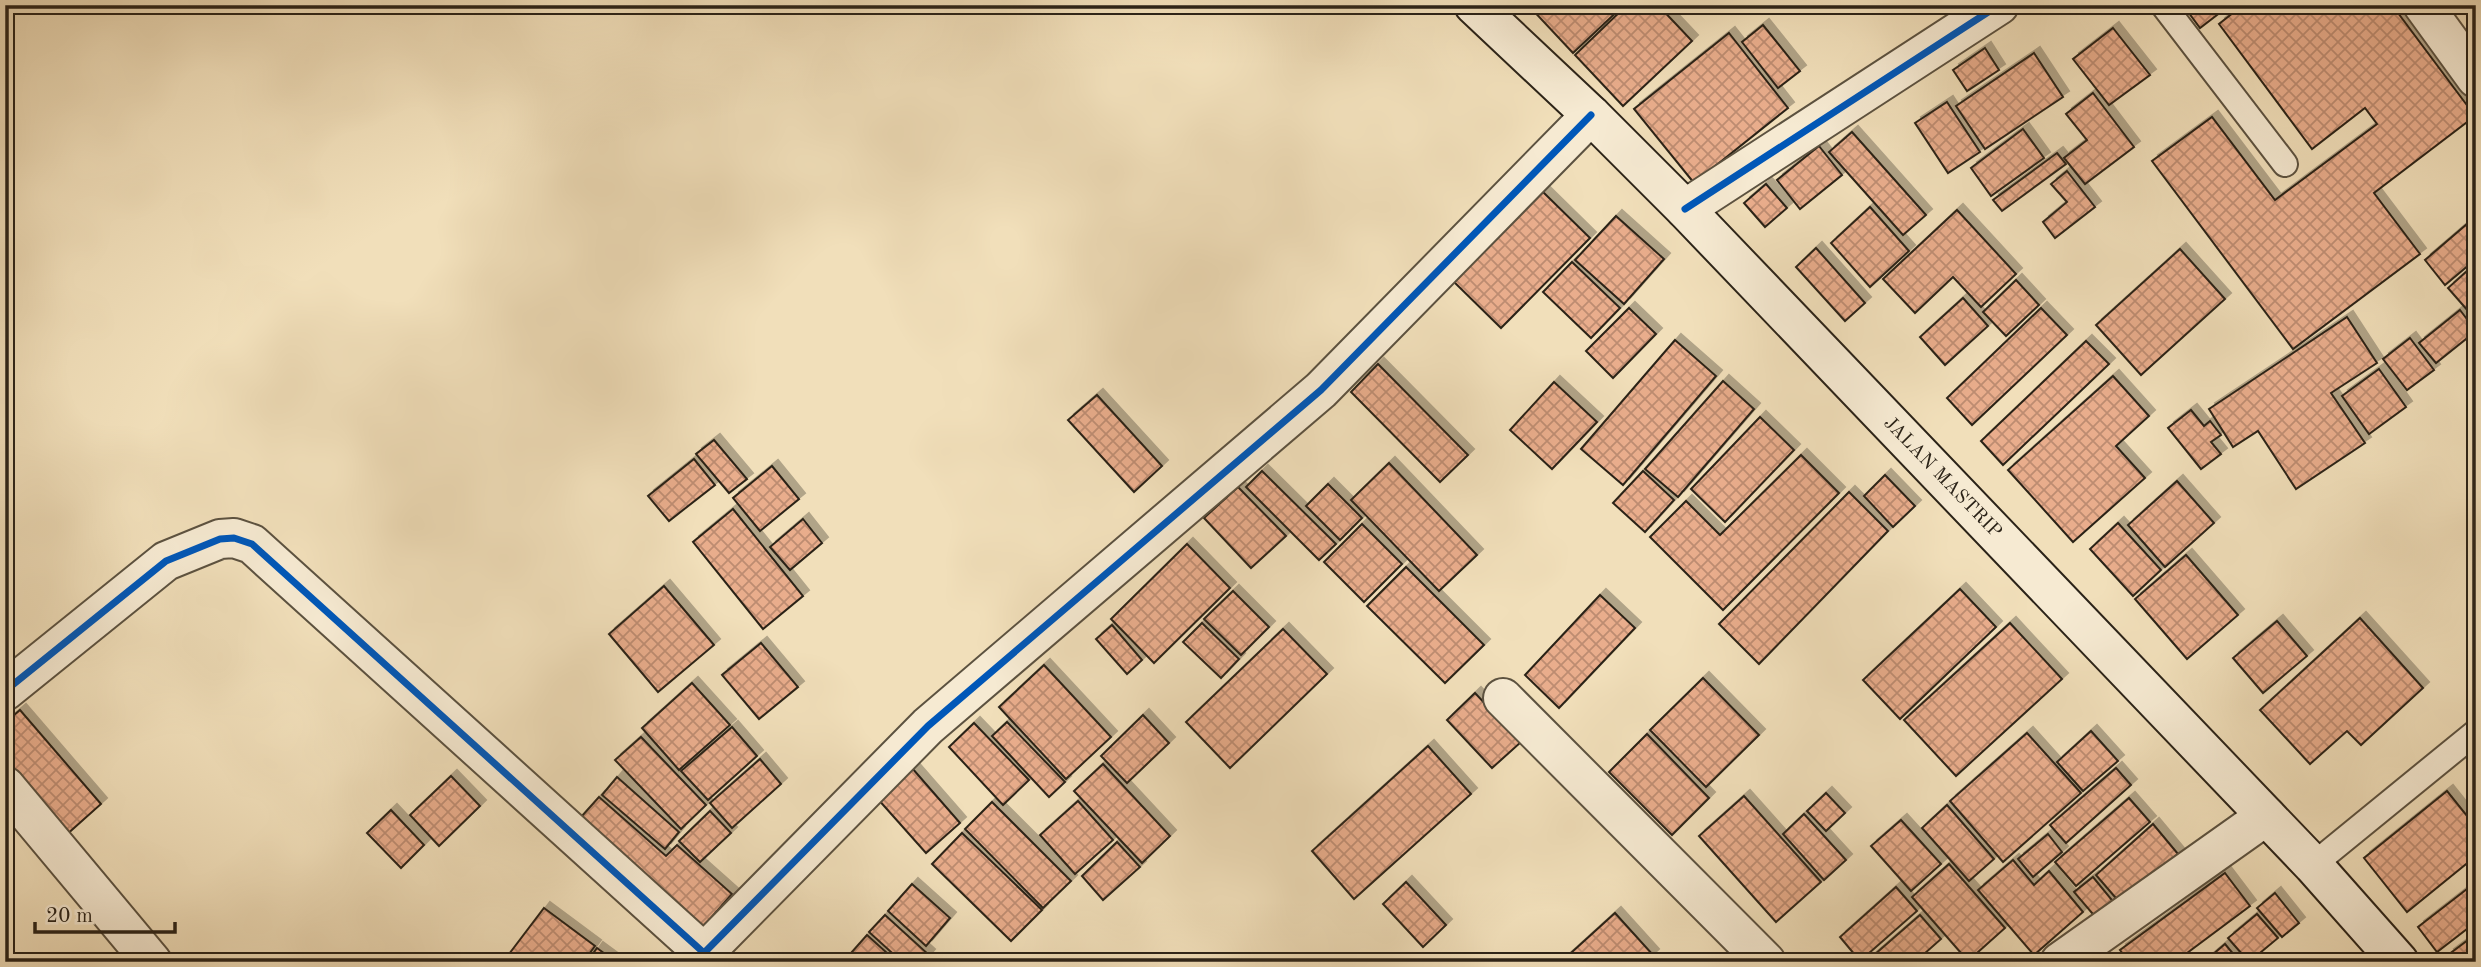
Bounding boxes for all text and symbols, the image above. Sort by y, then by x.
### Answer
street label: JALAN MASTRIP [1879,414,2005,542]
scale bar [35,890,175,934]
text: 20 m [46,906,93,927]

